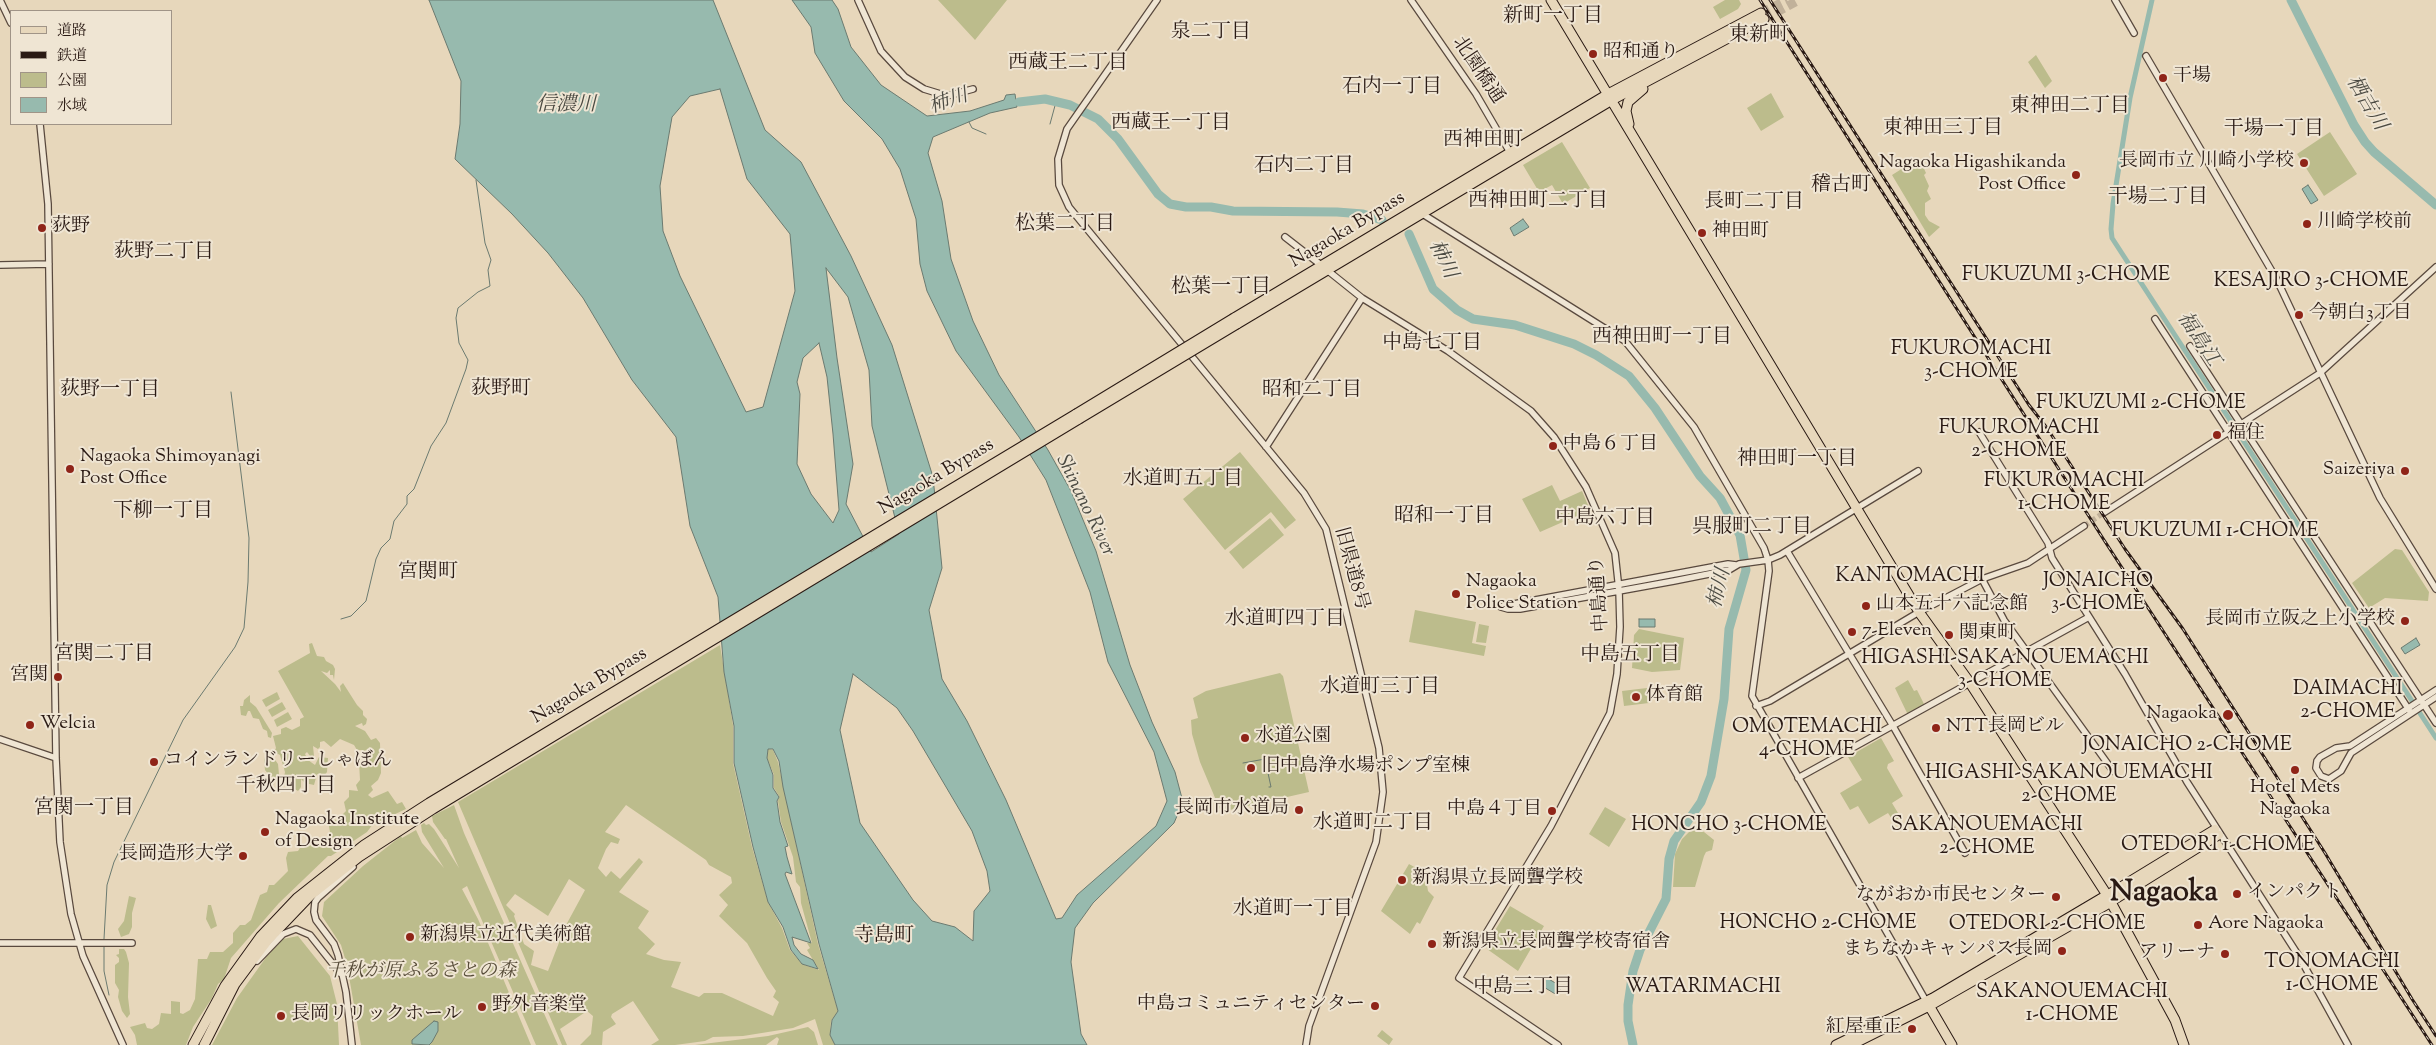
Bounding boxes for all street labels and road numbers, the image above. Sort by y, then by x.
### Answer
street label: 北園橋通 [1446,33,1508,109]
street label: Nagaoka Bypass [1286,188,1410,274]
street label: Nagaoka Bypass [875,435,999,521]
street label: 旧県道8号 [1328,525,1372,613]
street label: 中島通り [1587,555,1615,633]
street label: Nagaoka Bypass [528,644,652,730]

